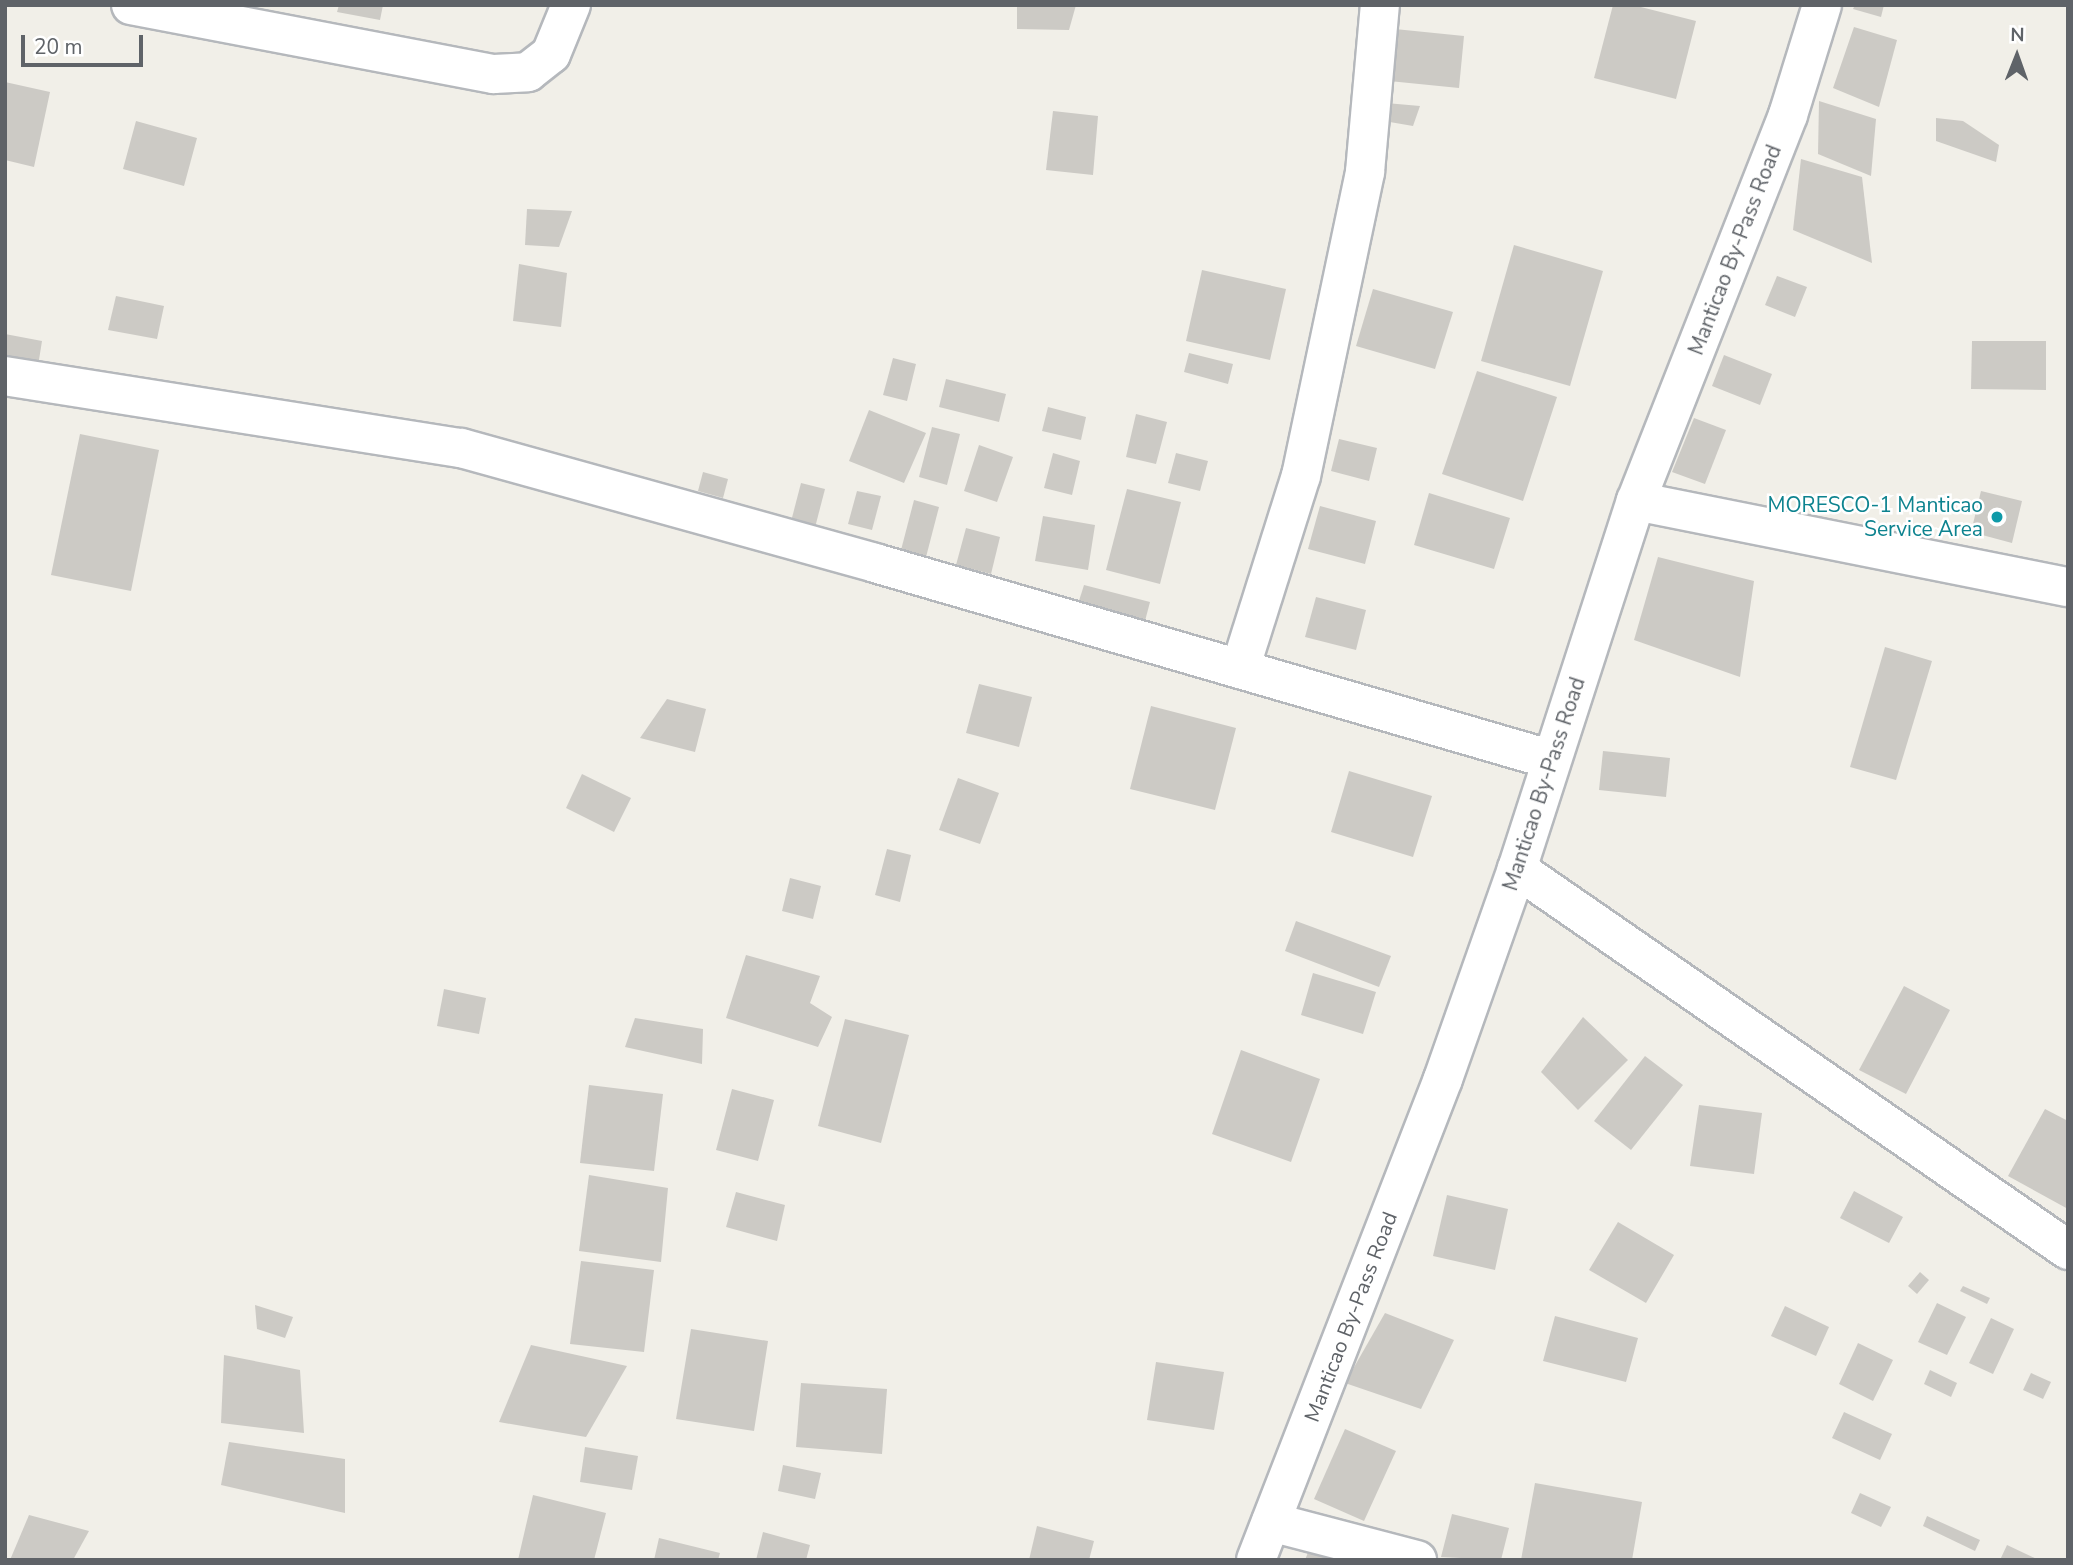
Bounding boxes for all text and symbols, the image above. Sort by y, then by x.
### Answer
scale bar [24,21,147,65]
north arrow [1982,21,2052,91]
text: N [2010,22,2025,48]
text: 20 m [34,33,83,61]
street label: Manticao By-Pass Road [1683,141,1787,359]
place label: MORESCO-1 Manticao Service Area [1768,492,1983,542]
marker: MORESCO-1 Manticao Service Area [1989,509,2005,525]
street label: Manticao By-Pass Road [1498,674,1590,894]
street label: Manticao By-Pass Road [1299,1208,1403,1426]

